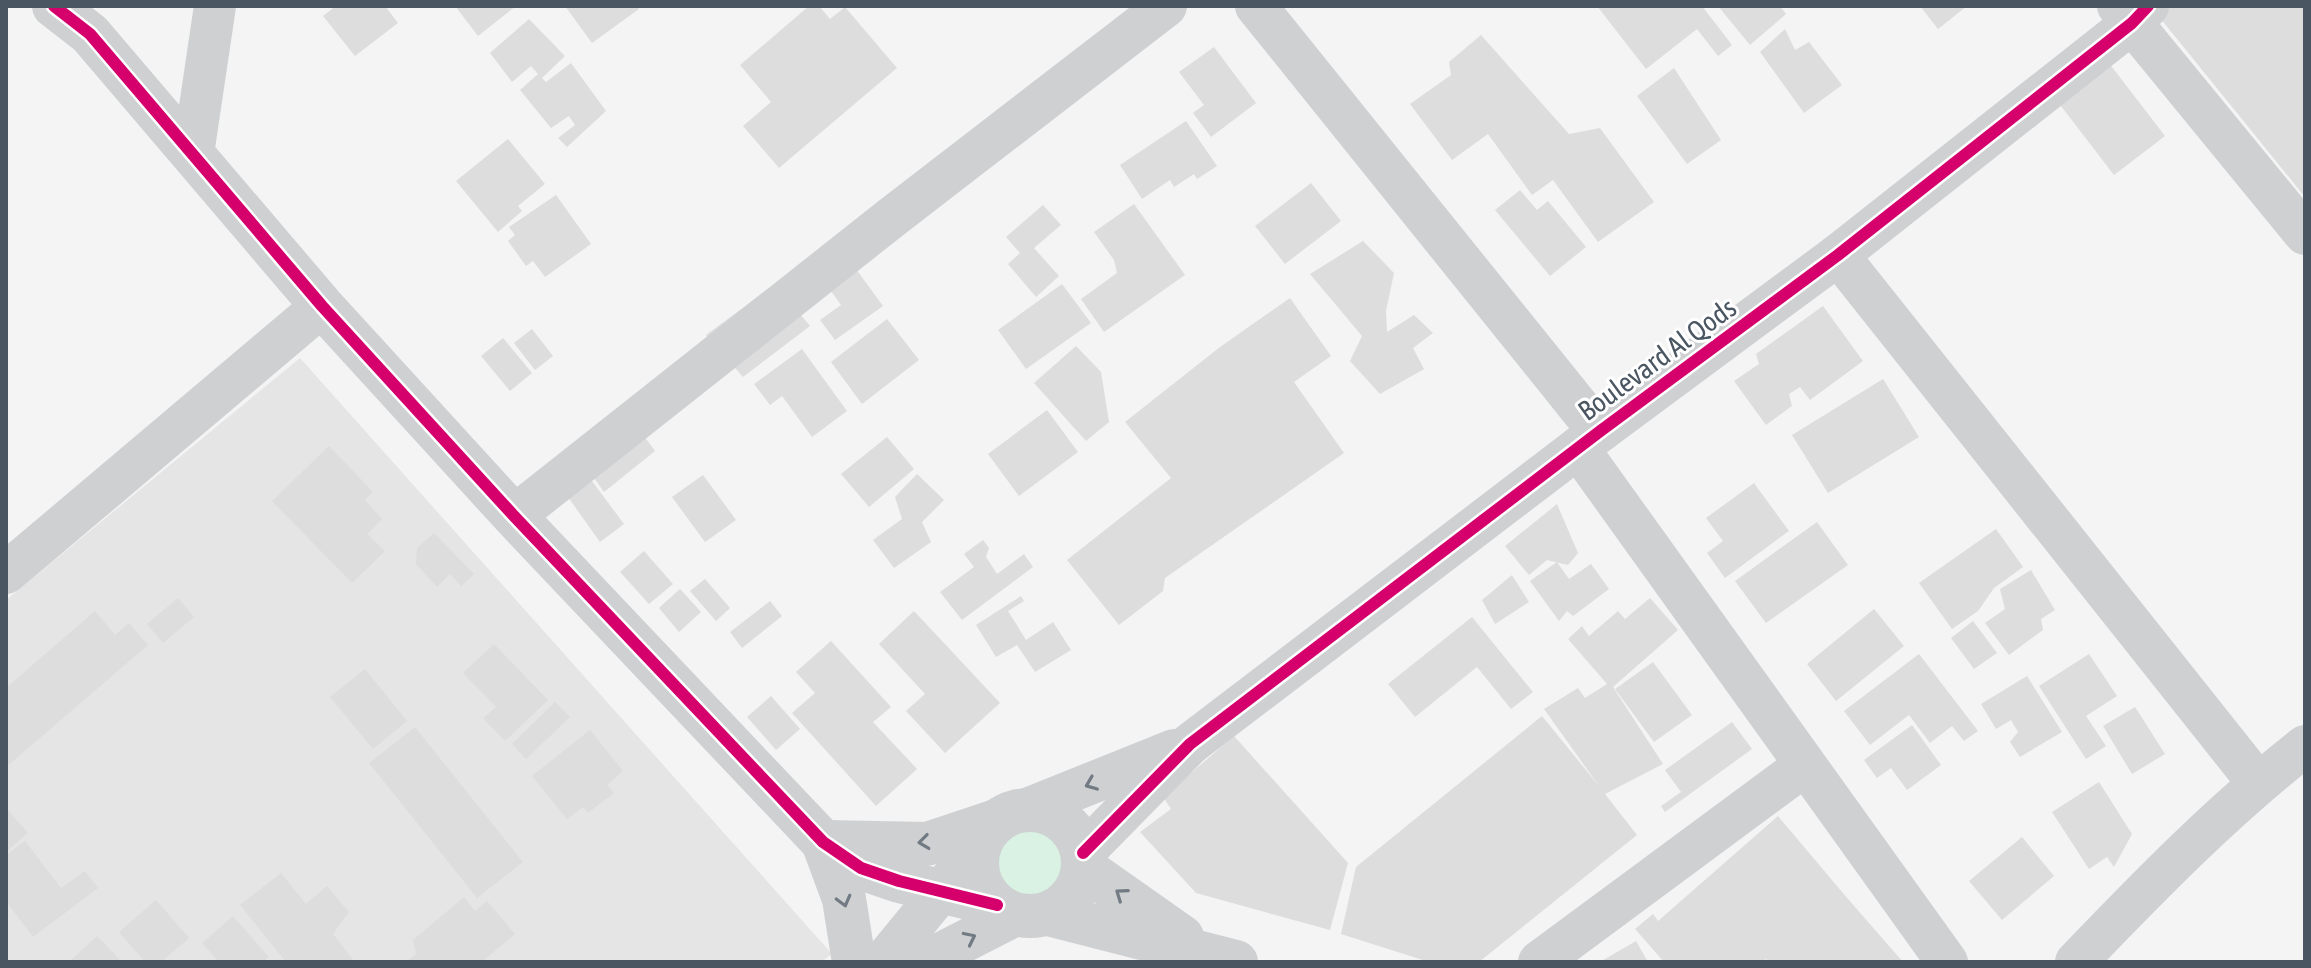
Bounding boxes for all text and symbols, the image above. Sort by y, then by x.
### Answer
street label: Boulevard Al Qods [1572,291,1742,427]
one-way arrow [1085,774,1099,790]
one-way arrow [918,833,931,850]
one-way arrow [1115,889,1129,904]
one-way arrow [834,893,851,907]
one-way arrow [962,932,977,948]

